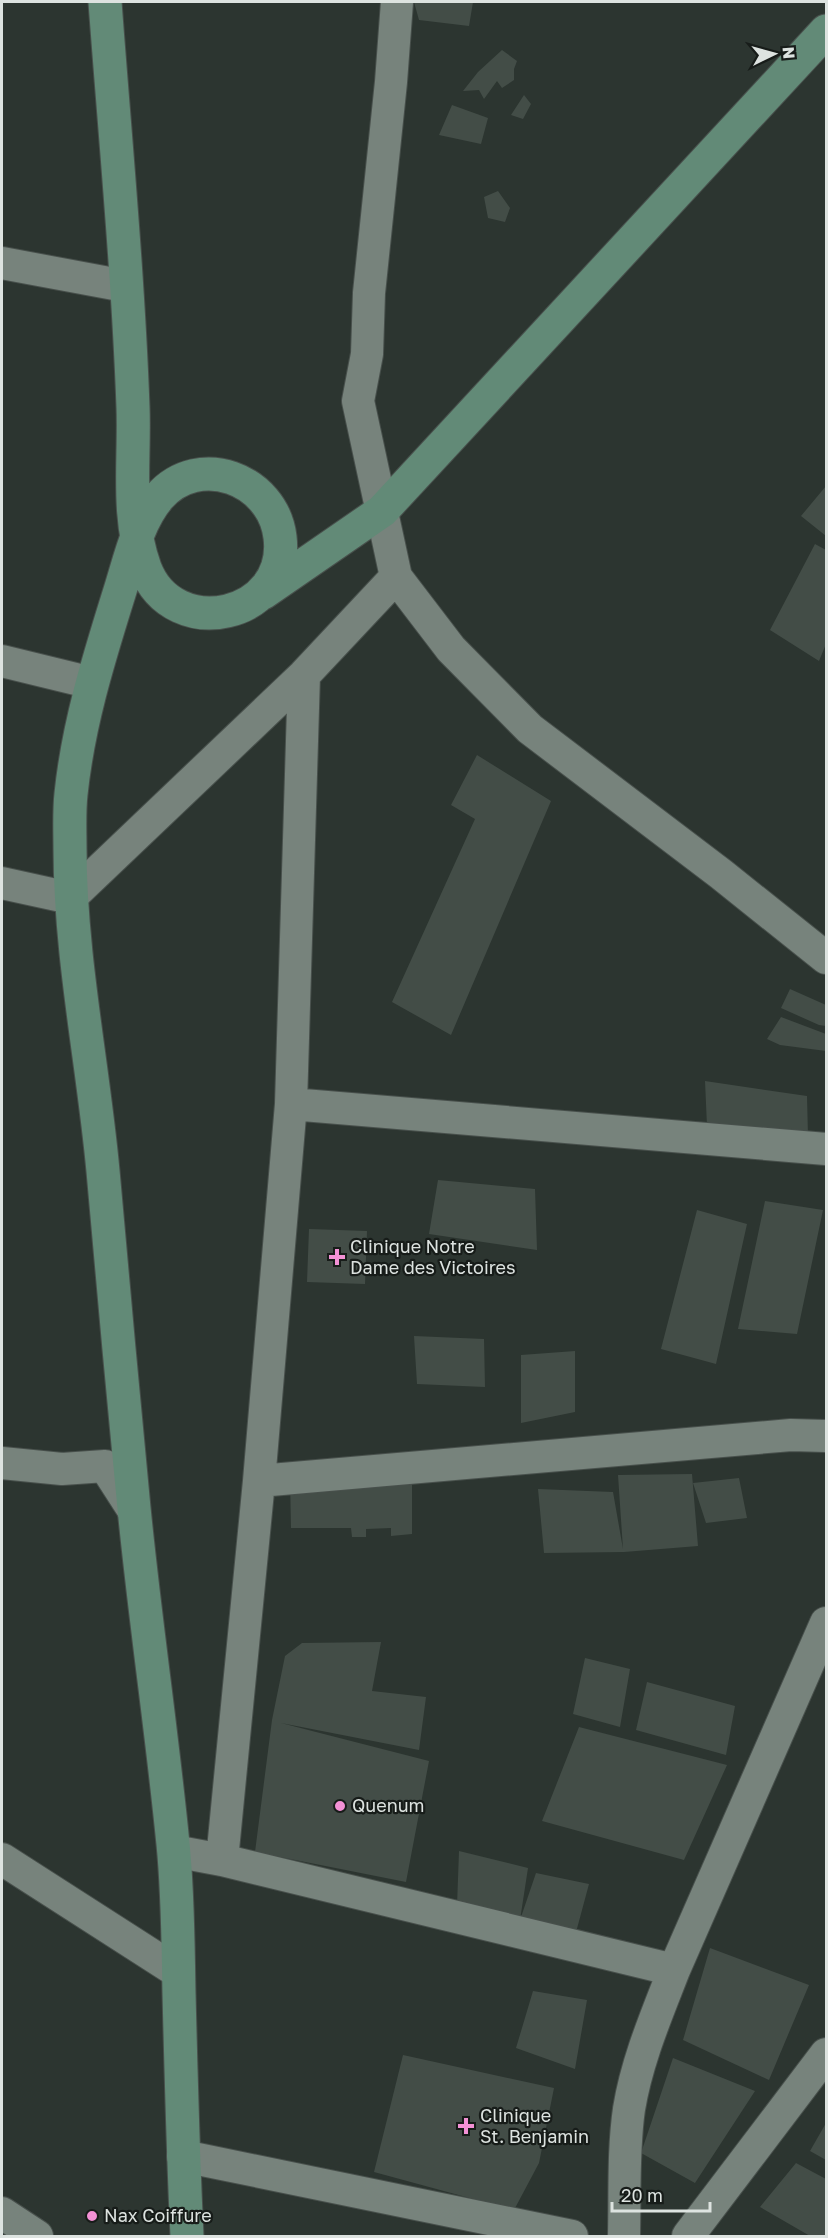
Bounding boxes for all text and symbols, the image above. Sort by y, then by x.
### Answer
north arrow [744,24,804,84]
text: N [778,46,799,60]
place label: Clinique Notre Dame des Victoires [350,1235,516,1278]
marker: Clinique Notre Dame des Victoires [328,1248,346,1266]
place label: Quenum [352,1794,425,1816]
marker: Quenum [333,1799,347,1813]
place label: Clinique St. Benjamin [480,2104,589,2147]
marker: Clinique St. Benjamin [457,2117,475,2135]
scale bar [612,2175,710,2213]
text: 20 m [621,2184,663,2206]
place label: Nax Coiffure [104,2204,212,2226]
marker: Nax Coiffure [85,2209,99,2223]

